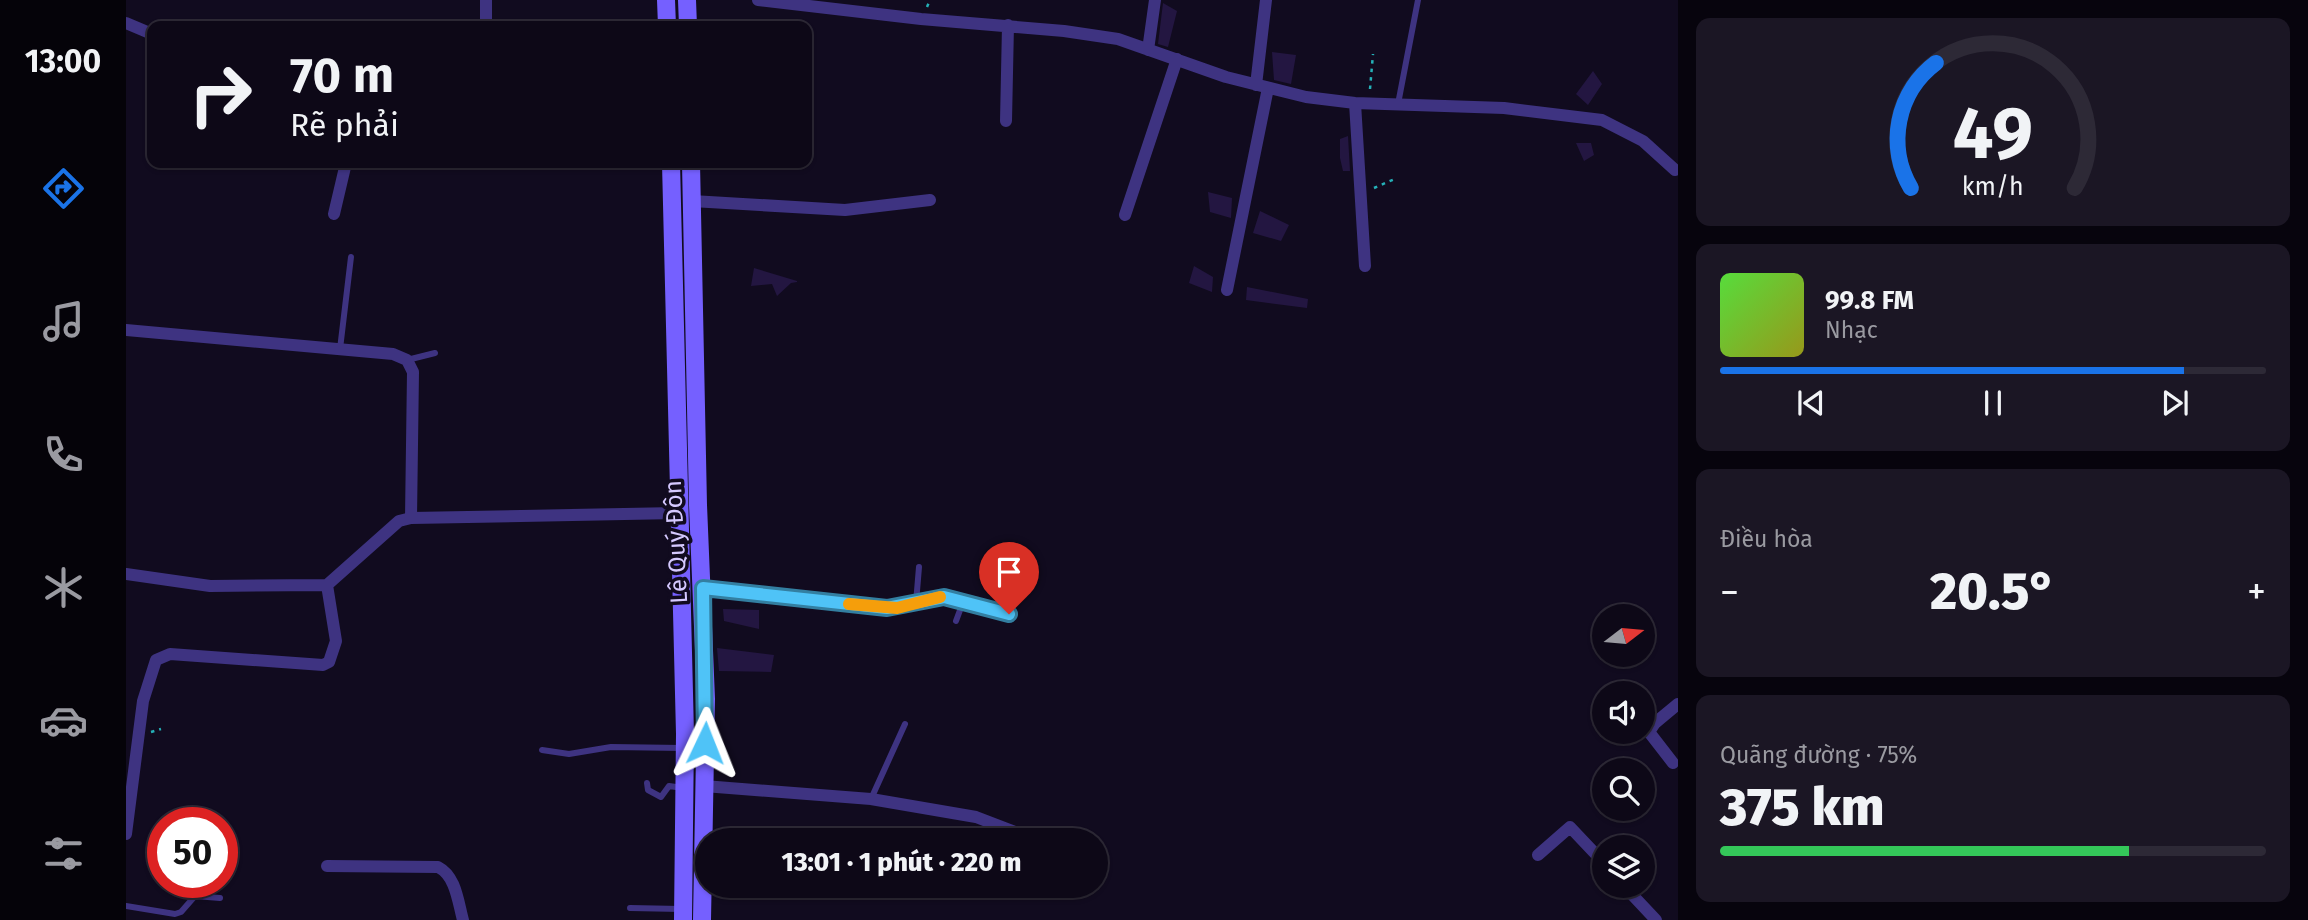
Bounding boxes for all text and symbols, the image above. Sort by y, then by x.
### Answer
text: 13:00 [25,42,101,80]
text: 70 m [290,46,394,105]
icon: right [175,49,266,140]
text: 49 [1953,90,2033,177]
text: Rẽ phải [290,106,399,144]
icon: directions [39,164,88,213]
text: km/h [1962,172,2024,202]
text: 99.8 FM [1825,285,1914,316]
icon: music [39,297,88,346]
text: Nhạc [1825,316,1878,344]
icon: previous [1792,384,1830,422]
icon: pause [1974,384,2012,422]
icon: next [2156,384,2194,422]
icon: phone [39,430,88,479]
street label: Lê Quý Đôn [659,480,693,604]
text: Điều hòa [1720,525,1813,553]
pin [979,542,1039,614]
icon: arrive [990,553,1028,591]
text: 20.5° [1930,560,2056,623]
icon: climate [39,563,88,612]
text: − [1720,569,1739,615]
text: + [2247,569,2266,615]
north arrow [1592,604,1656,667]
map controls [1592,604,1655,898]
button: sound [1592,681,1655,744]
icon: car [39,696,88,745]
position arrow [668,706,742,780]
text: Quãng đường · 75% [1720,741,1917,769]
button: search [1592,758,1655,821]
text: 375 km [1720,776,1885,839]
speed limit sign: 50 [147,807,238,898]
icon: filters [39,829,88,878]
button: layers [1592,835,1655,898]
text: 13:01 · 1 phút · 220 m [782,847,1021,878]

